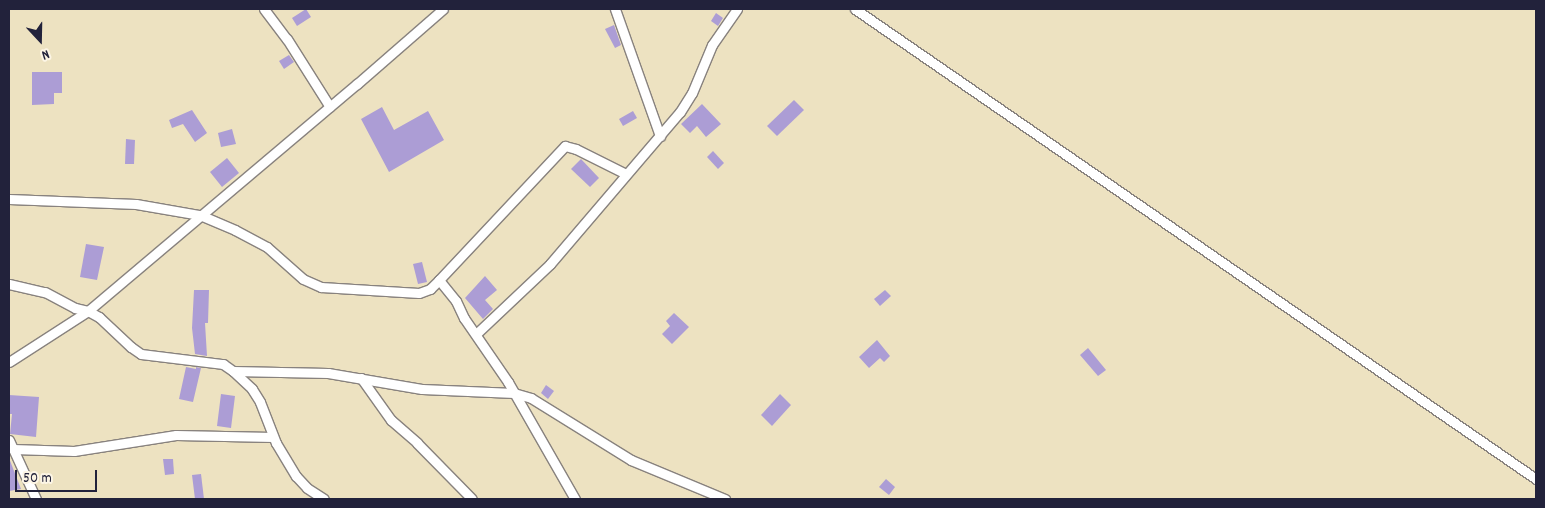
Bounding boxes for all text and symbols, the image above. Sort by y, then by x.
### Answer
north arrow [15,15,65,65]
text: N [39,43,52,65]
scale bar [18,460,100,492]
text: 50 m [23,468,52,490]

